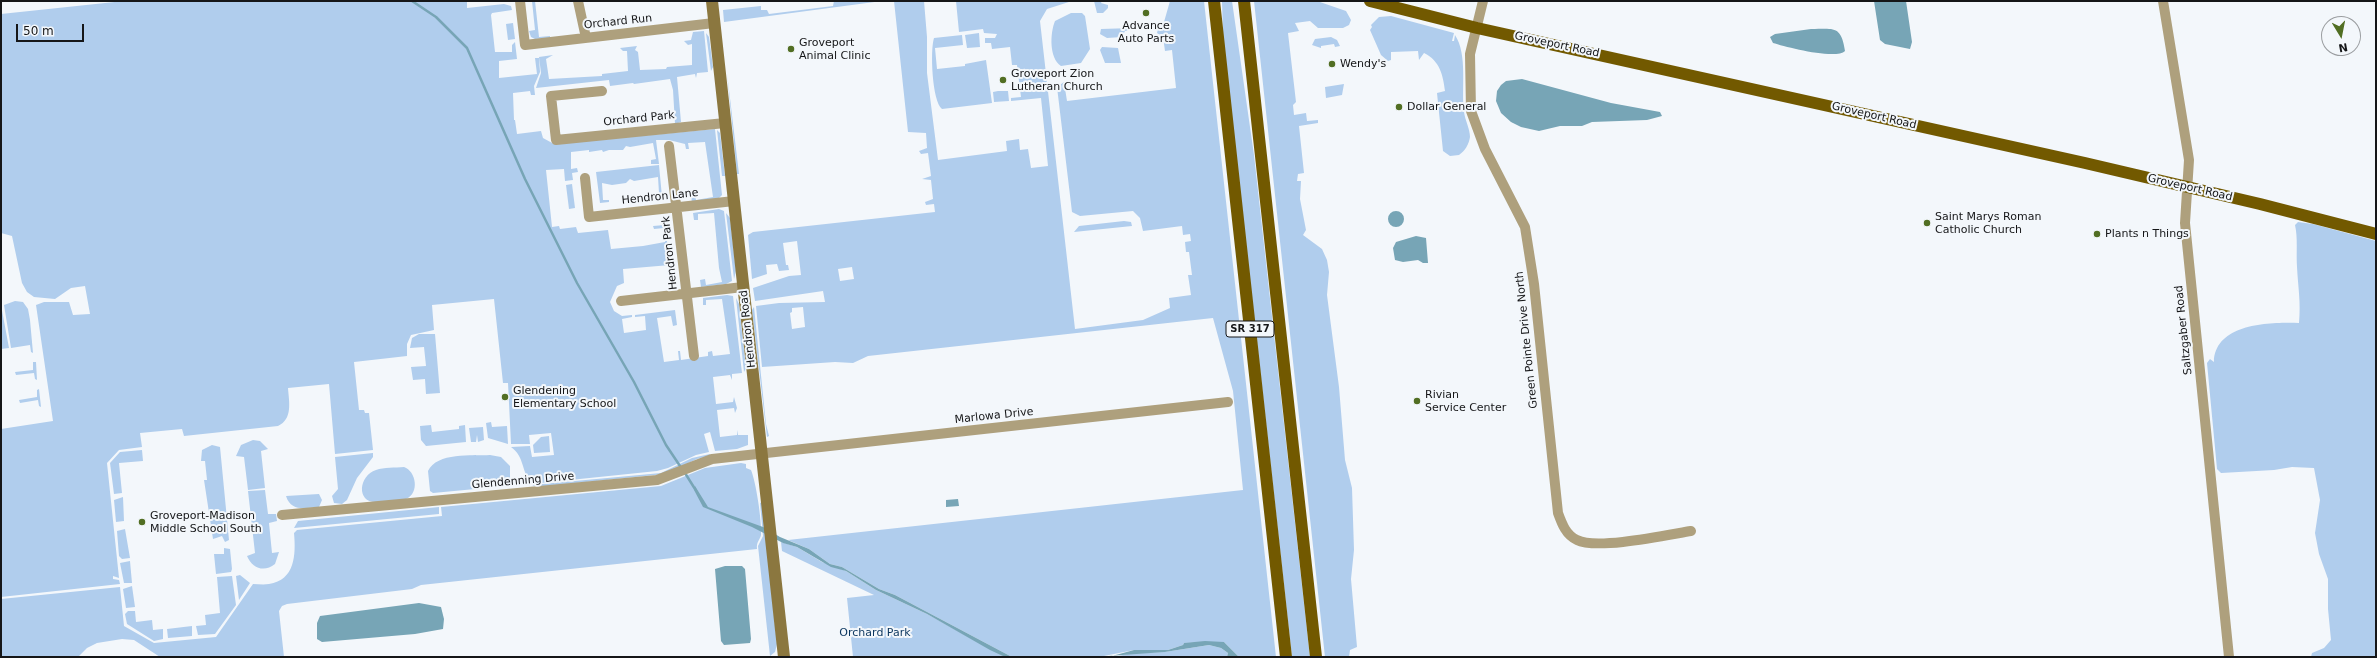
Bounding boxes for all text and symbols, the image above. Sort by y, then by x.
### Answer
marker: Advance Auto Parts [1141,8,1151,18]
street label: Orchard Run [583,12,653,32]
scale bar [18,16,86,42]
north arrow [2321,16,2361,56]
place label: Advance Auto Parts [1118,19,1174,45]
text: 50 m [23,24,54,38]
street label: Groveport Road [1513,30,1601,60]
place label: Groveport Animal Clinic [799,36,870,62]
text: N [2337,40,2349,55]
marker: Groveport Animal Clinic [786,44,796,54]
place label: Wendy's [1340,57,1386,71]
marker: Wendy's [1327,59,1337,69]
place label: Groveport Zion Lutheran Church [1011,67,1103,93]
marker: Groveport Zion Lutheran Church [998,75,1008,85]
place label: Dollar General [1407,100,1486,114]
street label: Groveport Road [1830,100,1918,132]
marker: Dollar General [1394,102,1404,112]
street label: Orchard Park [603,109,675,129]
street label: Groveport Road [2146,172,2234,204]
street label: Hendron Lane [621,186,699,208]
place label: Saint Marys Roman Catholic Church [1935,210,2041,236]
street label: Hendron Park [660,215,680,291]
marker: Saint Marys Roman Catholic Church [1922,218,1932,228]
place label: Plants n Things [2105,227,2189,241]
marker: Plants n Things [2092,229,2102,239]
street label: Green Pointe Drive North [1513,271,1541,409]
street label: Saltzgaber Road [2173,285,2195,375]
street label: Hendron Road [737,289,759,369]
road number: SR 317 [1226,321,1274,337]
place label: Glendening Elementary School [513,384,616,410]
place label: Rivian Service Center [1425,388,1506,414]
marker: Glendening Elementary School [500,392,510,402]
marker: Rivian Service Center [1412,396,1422,406]
street label: Marlowa Drive [954,405,1034,427]
street label: Glendenning Drive [471,470,575,492]
place label: Groveport-Madison Middle School South [150,509,262,535]
marker: Groveport-Madison Middle School South [137,517,147,527]
park label: Orchard Park [839,626,911,640]

